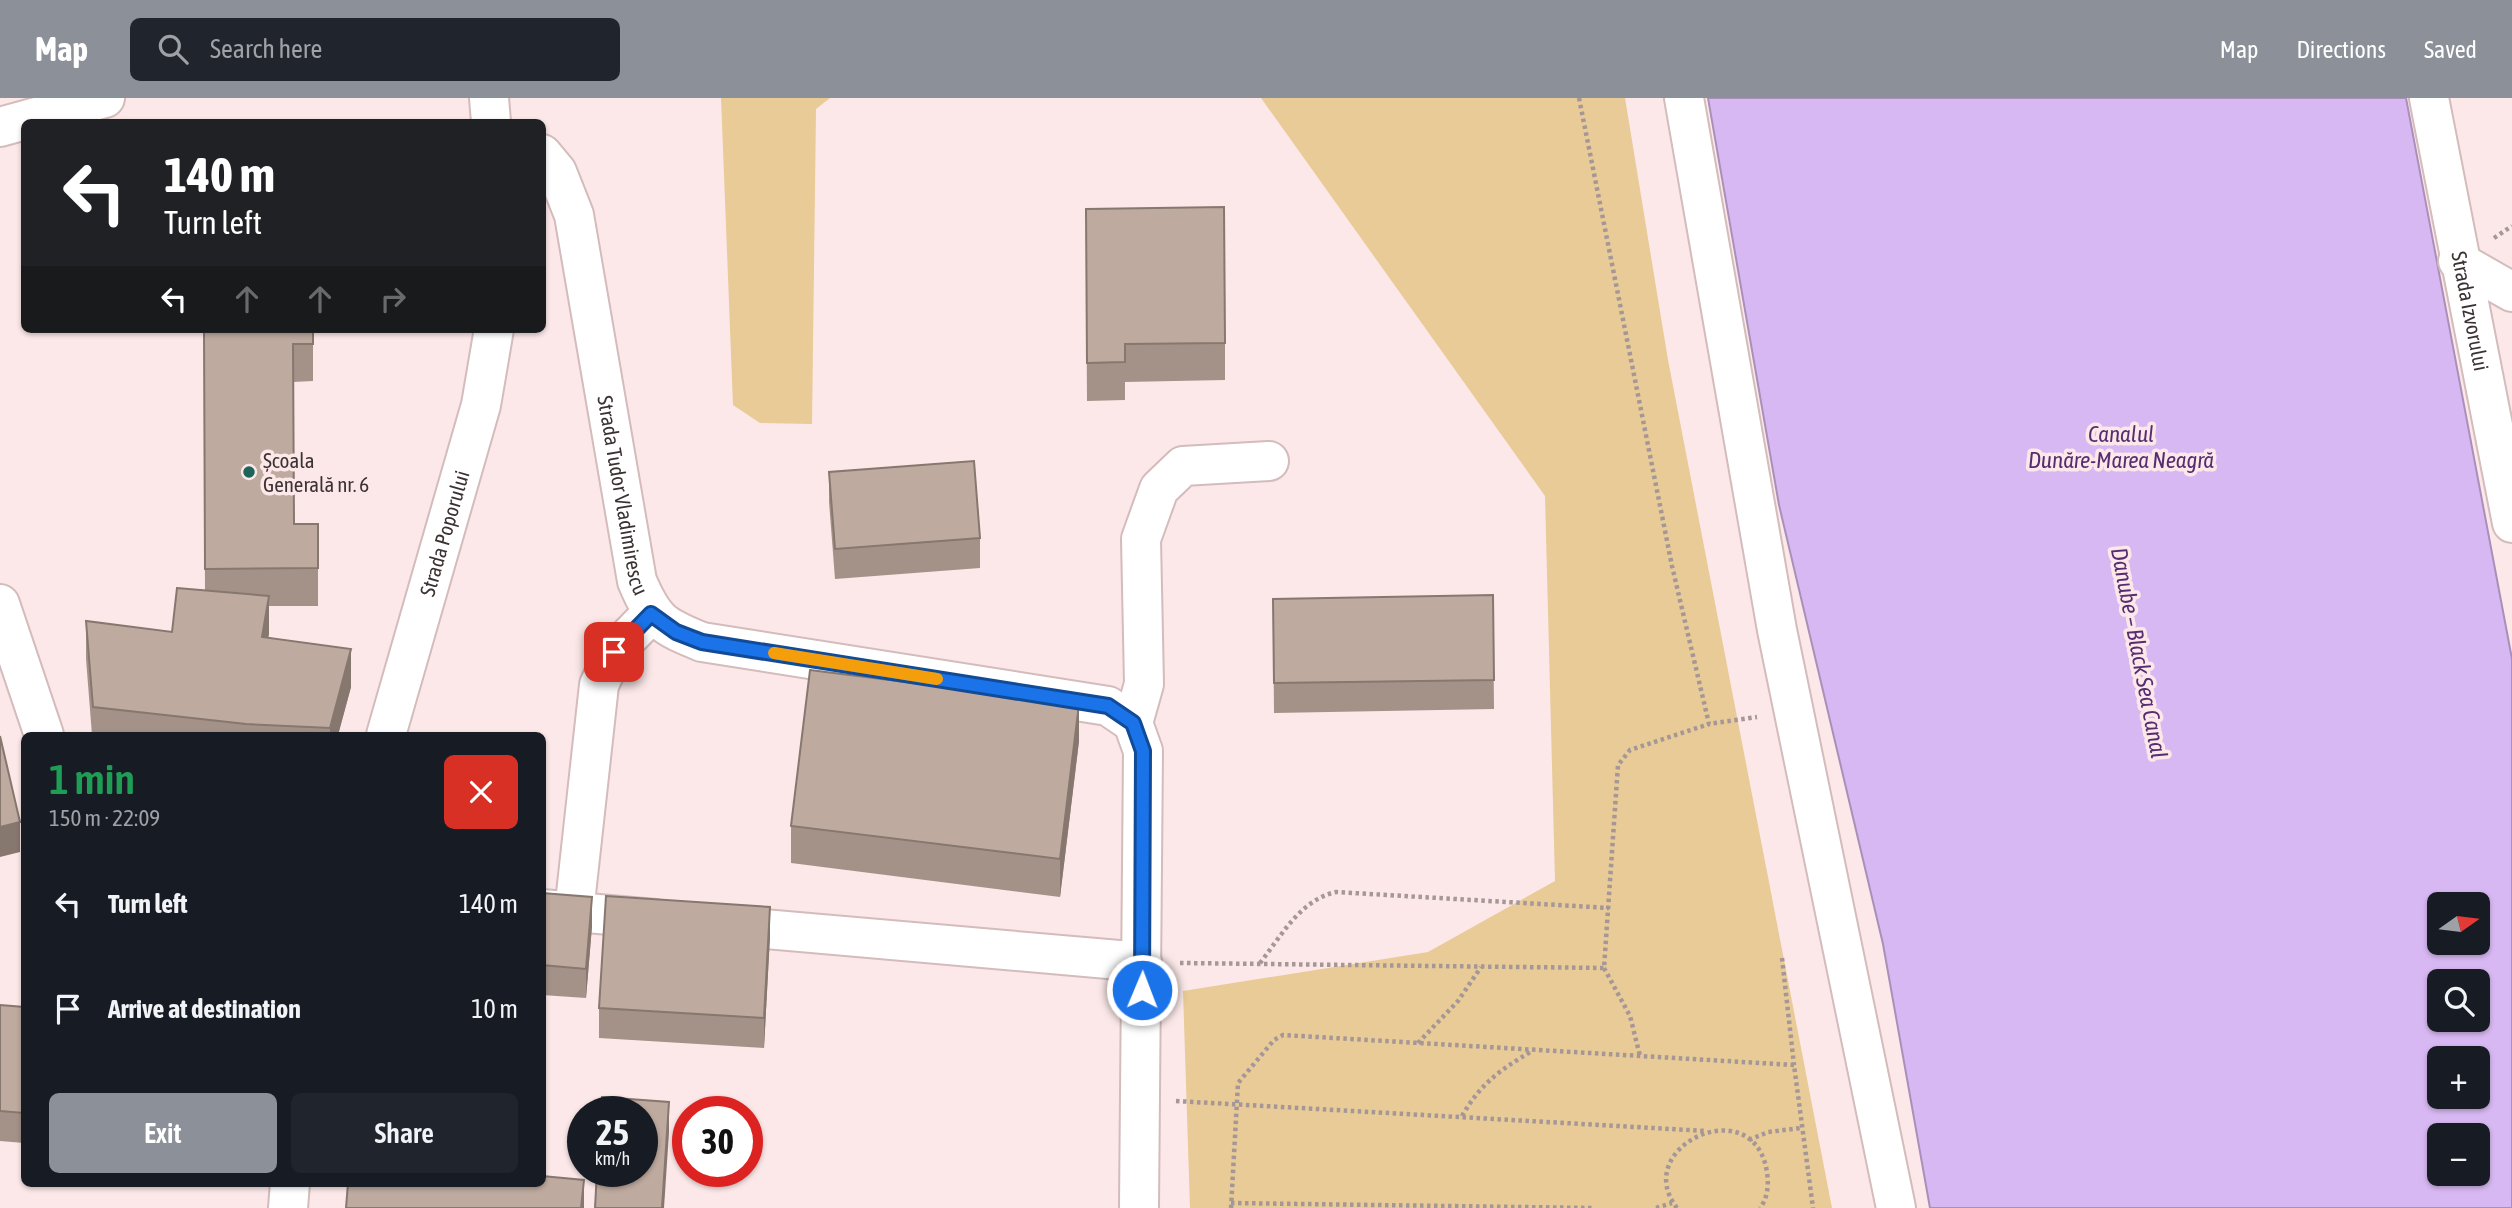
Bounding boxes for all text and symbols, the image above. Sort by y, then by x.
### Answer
search box [130,18,620,81]
text: Map [35,30,88,68]
icon: search [154,30,192,68]
text: Search here [210,34,322,64]
text: Map [2220,36,2258,63]
text: Directions [2296,36,2386,63]
text: Saved [2424,36,2477,63]
text: 140 m [164,146,275,202]
icon: left [49,147,140,238]
text: Turn left [164,204,262,241]
street label: Strada Izvorului [2447,249,2494,373]
icon: left [155,280,193,318]
icon: ahead [228,280,266,318]
icon: ahead [301,280,339,318]
icon: right [374,280,412,318]
street label: Strada Tudor Vladimirescu [593,394,654,599]
water label: Canalul Dunăre-Marea Neagră [2028,421,2214,473]
place label: Școala Generală nr. 6 [263,448,369,496]
marker: Școala Generală nr. 6 [241,464,257,480]
street label: Strada Poporului [415,468,474,599]
water label: Danube – Black Sea Canal [2106,545,2172,761]
pin [584,622,644,682]
icon: arrive [595,633,633,671]
text: 1 min [49,755,135,803]
button: close [444,755,518,829]
text: 150 m · 22:09 [49,805,160,831]
icon: left [49,885,87,923]
text: Turn left [108,889,188,919]
text: 140 m [459,889,518,919]
north arrow [2427,892,2490,956]
map controls [2427,892,2490,1186]
position arrow [1105,953,1179,1027]
button: search [2427,969,2490,1032]
icon: arrive [49,990,87,1028]
text: Arrive at destination [108,994,301,1024]
text: 10 m [471,994,518,1024]
button: + [2427,1046,2490,1109]
button: Exit [49,1093,277,1173]
button: Share [291,1093,518,1173]
speed limit sign: 30 [672,1096,763,1187]
text: 25 [596,1112,629,1152]
button: − [2427,1123,2490,1186]
text: km/h [595,1148,630,1169]

